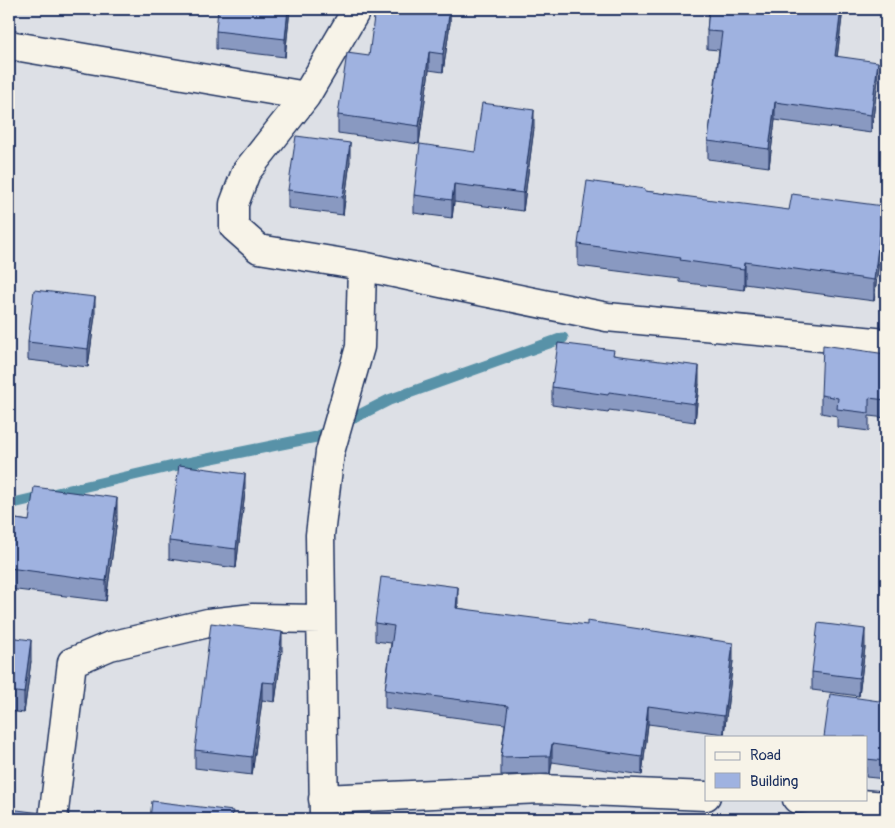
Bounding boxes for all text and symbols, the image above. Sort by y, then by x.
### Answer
legend [705,736,868,800]
text: Road [750,746,781,765]
text: Building [750,772,798,791]

